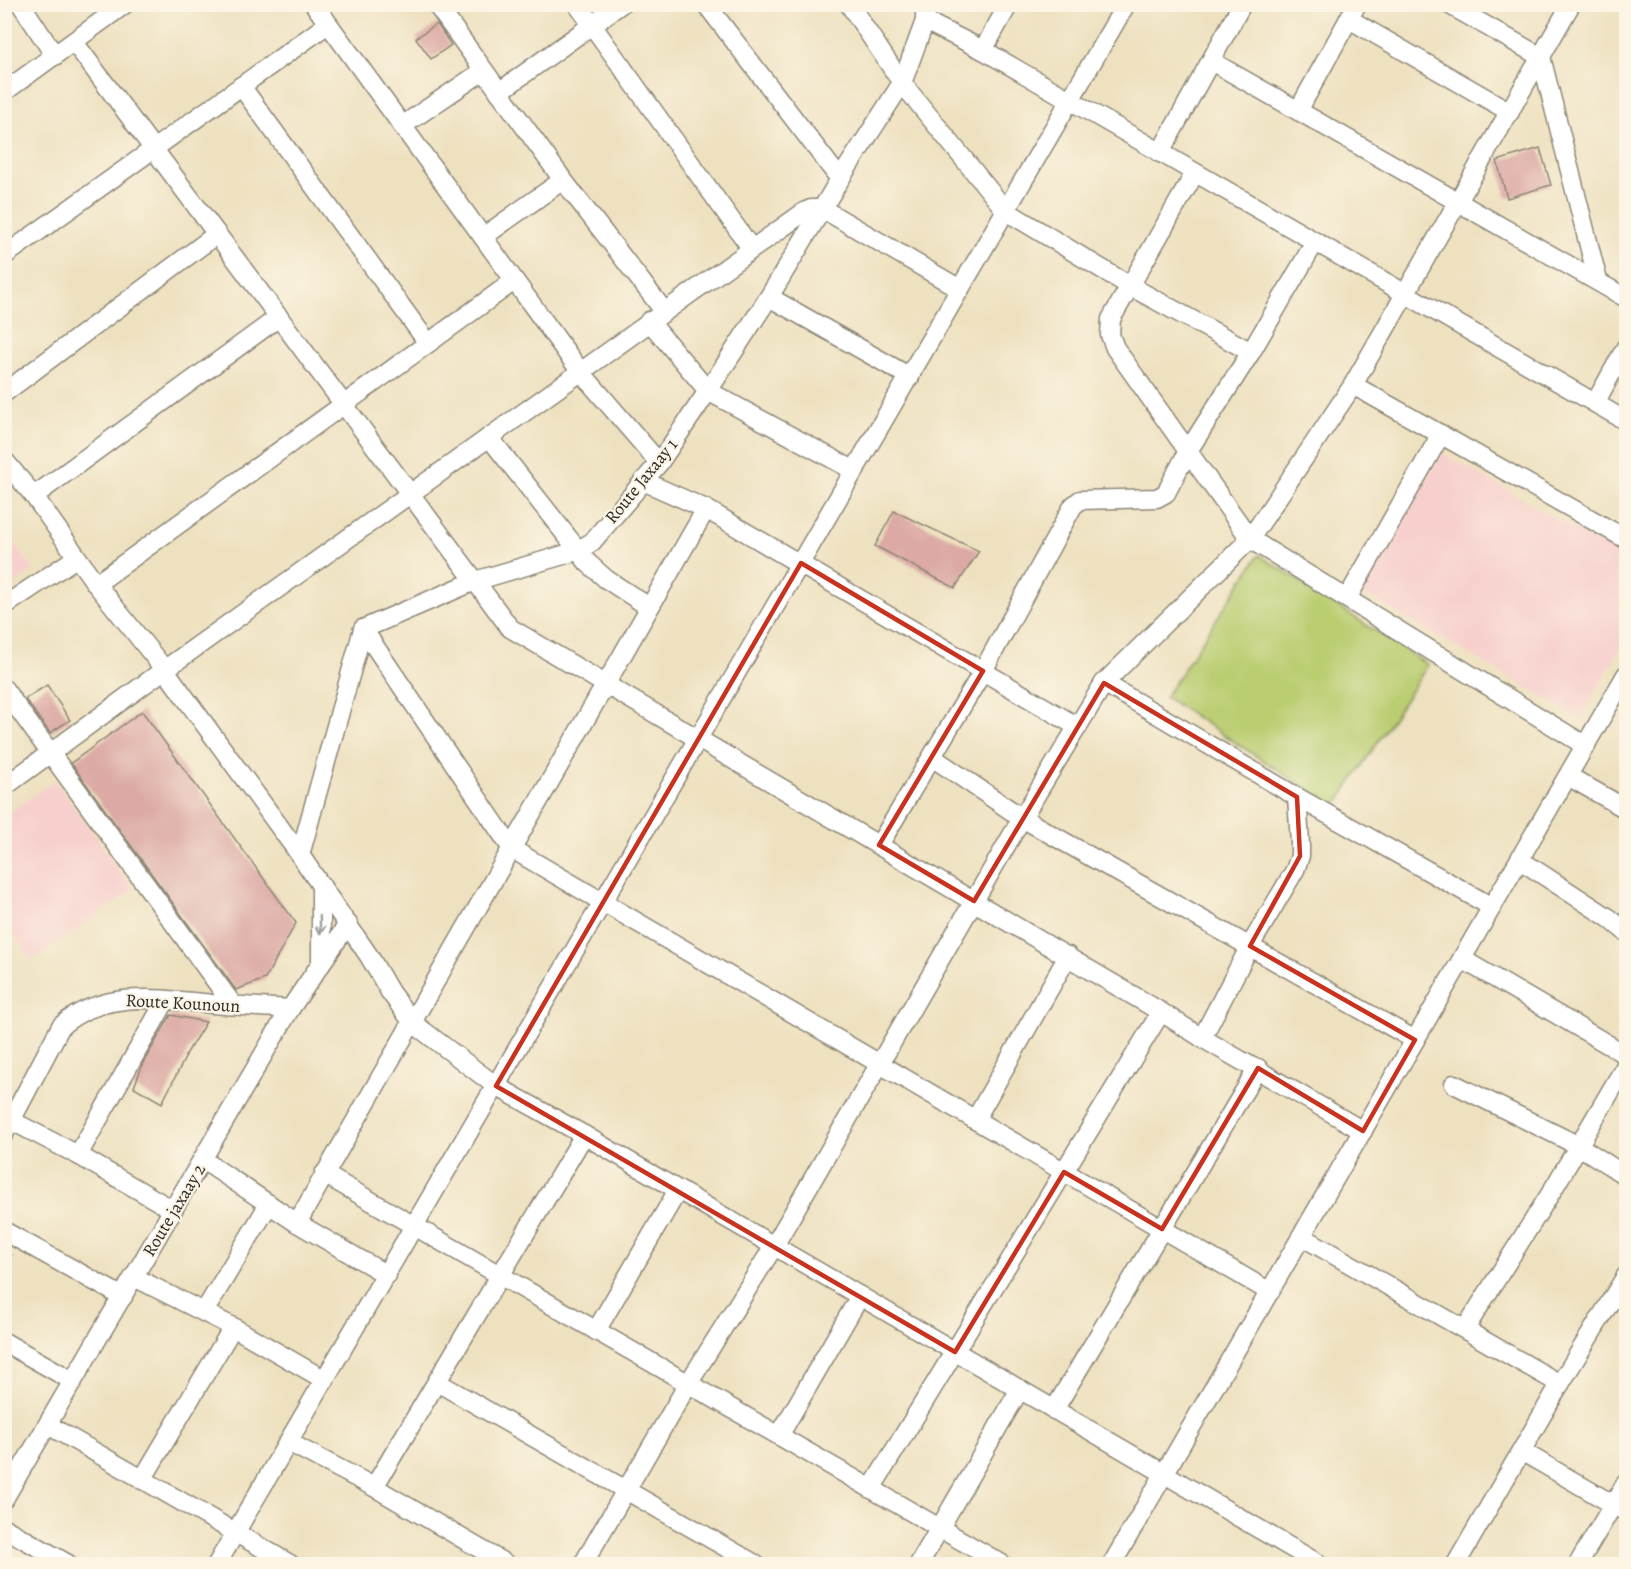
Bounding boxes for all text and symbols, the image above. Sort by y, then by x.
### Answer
street label: Route Jaxaay 1 [599,433,683,529]
one-way arrow [314,914,326,934]
street label: Route Kounoun [125,988,241,1018]
street label: Route jaxaay 2 [137,1159,211,1261]

